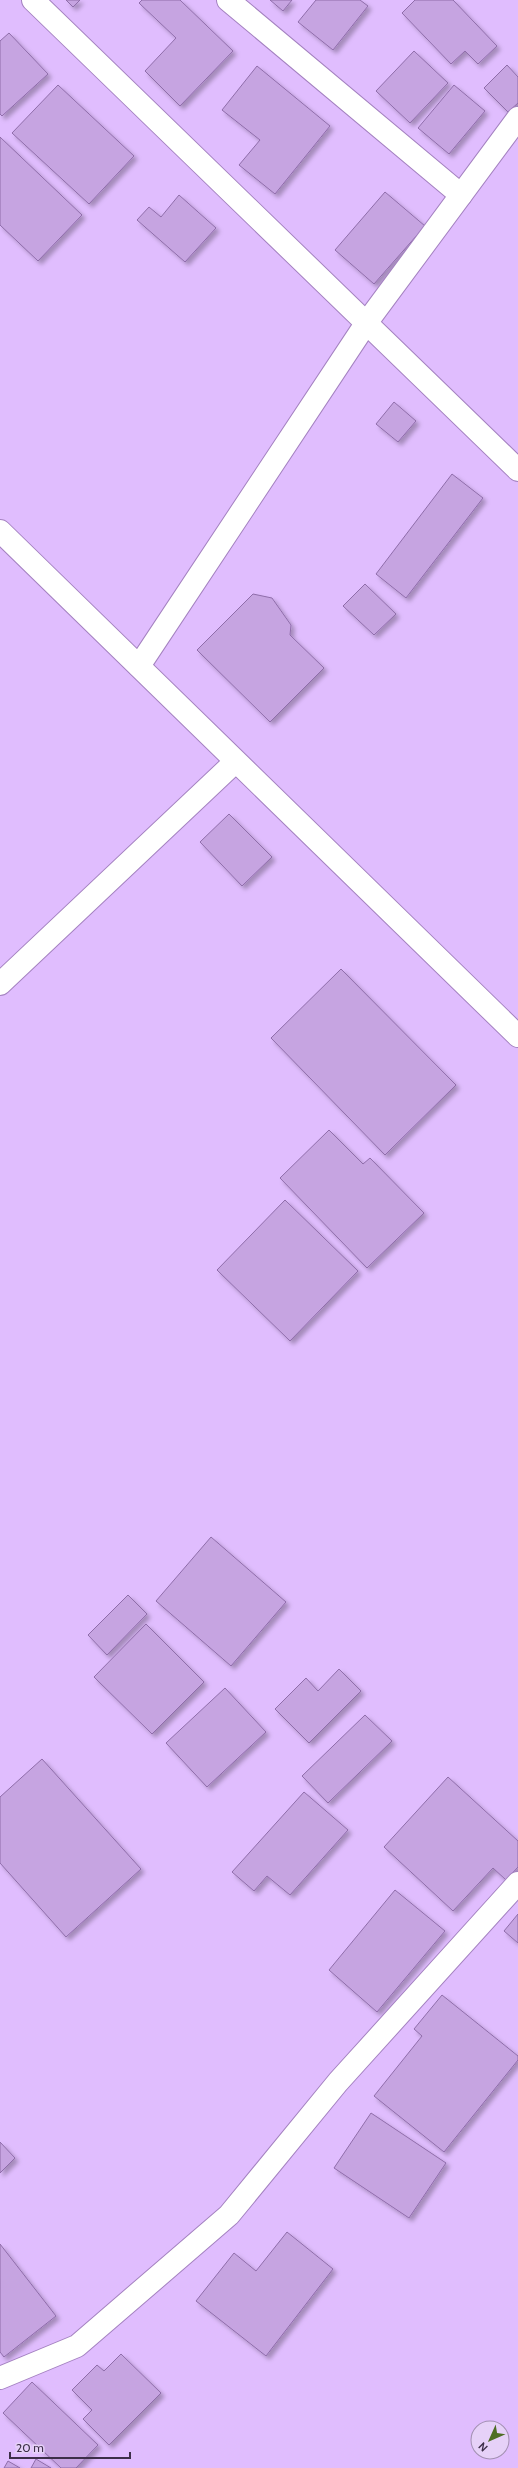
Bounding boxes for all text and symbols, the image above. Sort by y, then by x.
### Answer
north arrow [470,2420,510,2460]
scale bar [10,2434,130,2460]
text: N [475,2439,491,2455]
text: 20 m [16,2440,44,2455]

